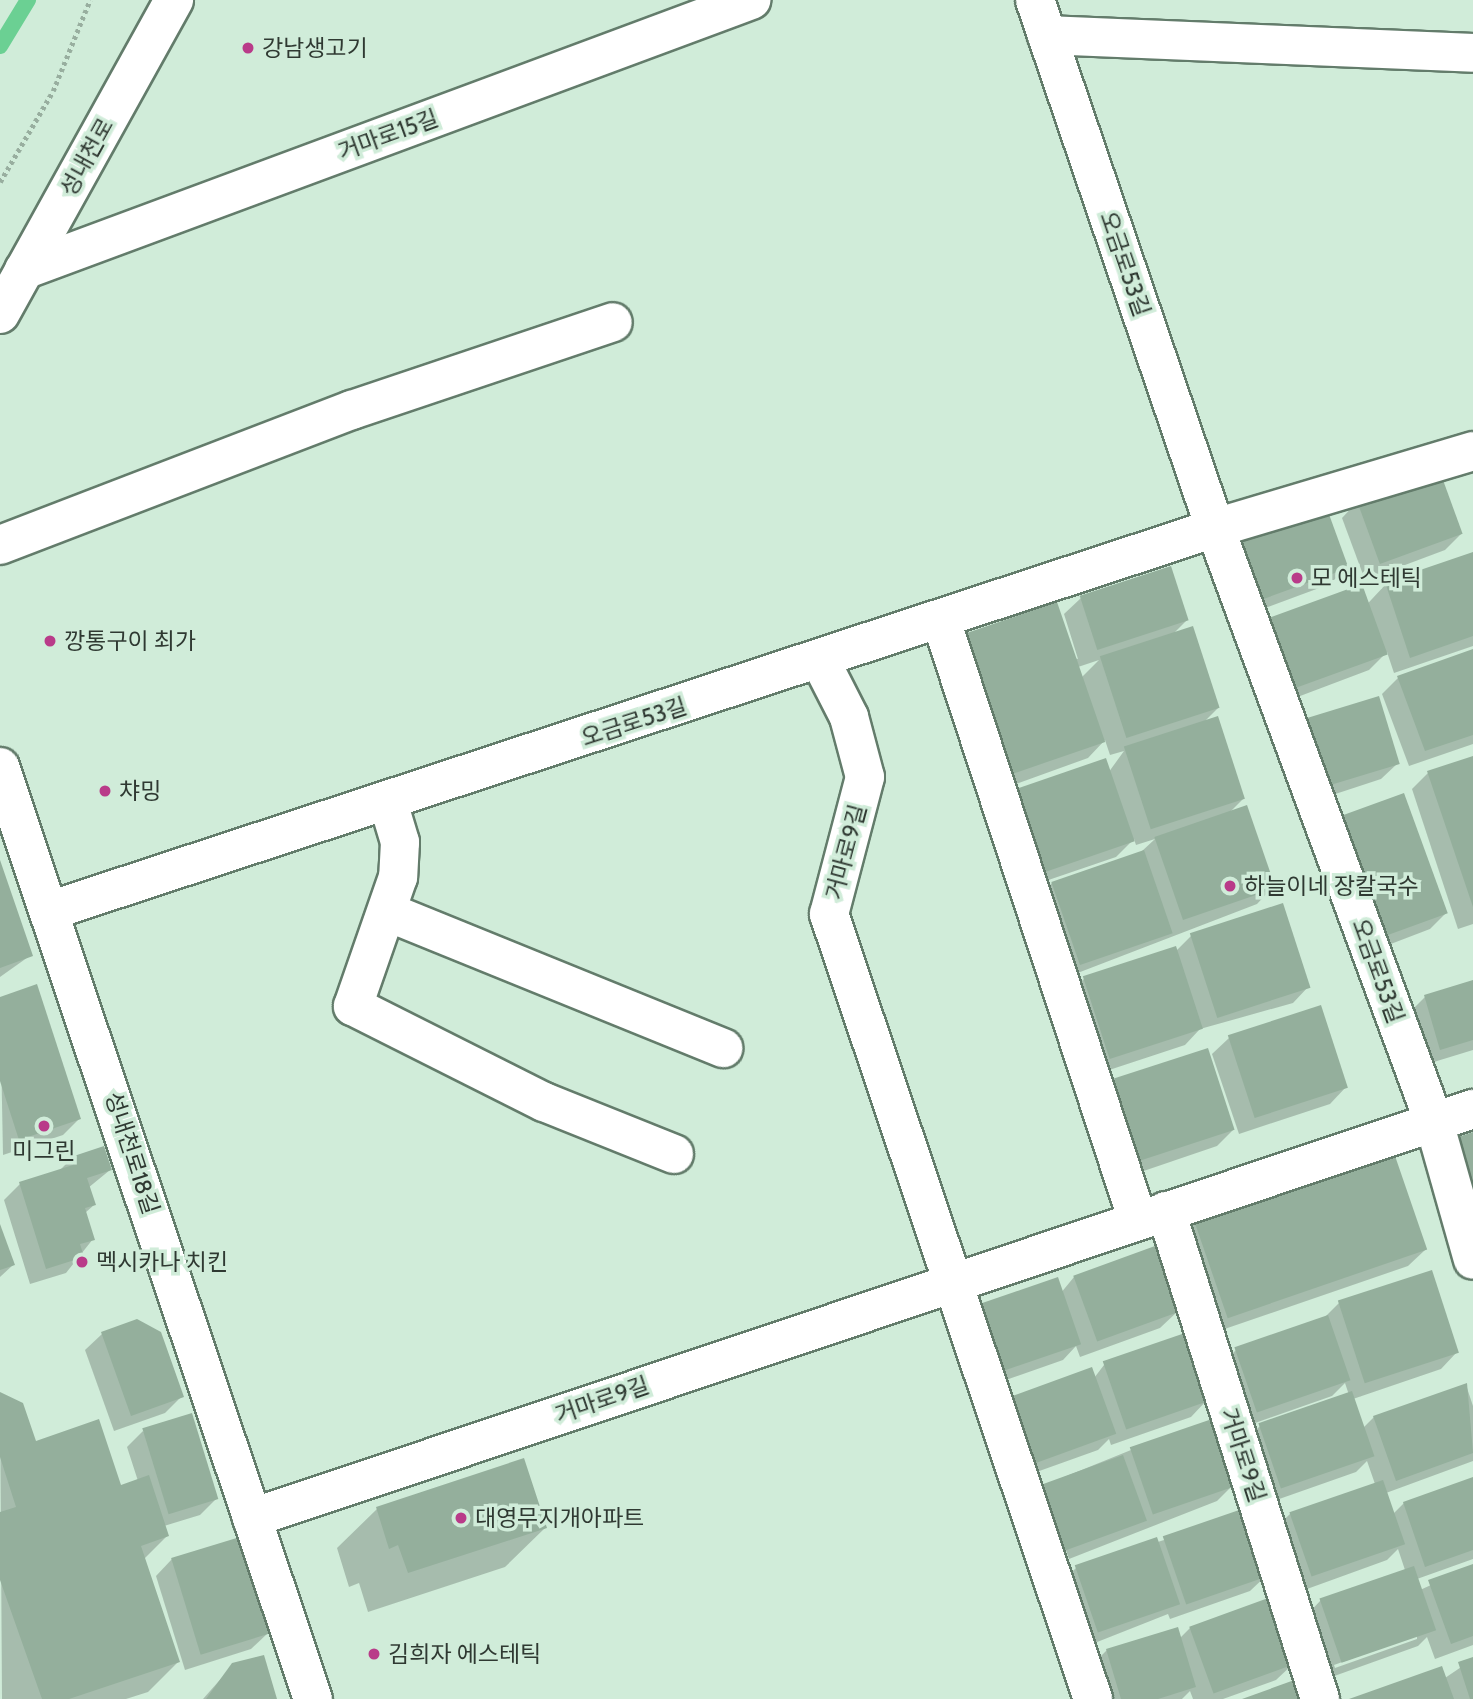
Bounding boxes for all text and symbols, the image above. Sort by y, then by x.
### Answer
place label: 강남생고기 [262,34,368,62]
marker: 강남생고기 [240,40,256,56]
street label: 거마로15길 [334,104,442,166]
street label: 성내천로 [54,113,120,201]
street label: 오금로53길 [1094,208,1156,320]
place label: 모 에스테틱 [1311,564,1422,592]
marker: 모 에스테틱 [1289,570,1305,586]
place label: 깡통구이 최가 [64,627,196,655]
marker: 깡통구이 최가 [42,633,58,649]
street label: 오금로53길 [578,692,690,752]
place label: 챠밍 [119,777,161,805]
marker: 챠밍 [97,783,113,799]
street label: 거마로9길 [820,801,872,903]
place label: 하늘이네 장칼국수 [1244,872,1418,900]
marker: 하늘이네 장칼국수 [1222,878,1238,894]
street label: 오금로53길 [1346,915,1410,1027]
street label: 성내천로18길 [99,1088,165,1218]
marker: 미그린 [36,1118,52,1134]
place label: 미그린 [12,1137,76,1165]
place label: 멕시카나 치킨 [96,1248,228,1276]
marker: 멕시카나 치킨 [74,1254,90,1270]
street label: 거마로9길 [551,1371,653,1429]
street label: 거마로9길 [1215,1404,1271,1506]
place label: 대영무지개아파트 [475,1504,644,1532]
marker: 대영무지개아파트 [453,1510,469,1526]
place label: 김희자 에스테틱 [388,1640,541,1668]
marker: 김희자 에스테틱 [366,1646,382,1662]

